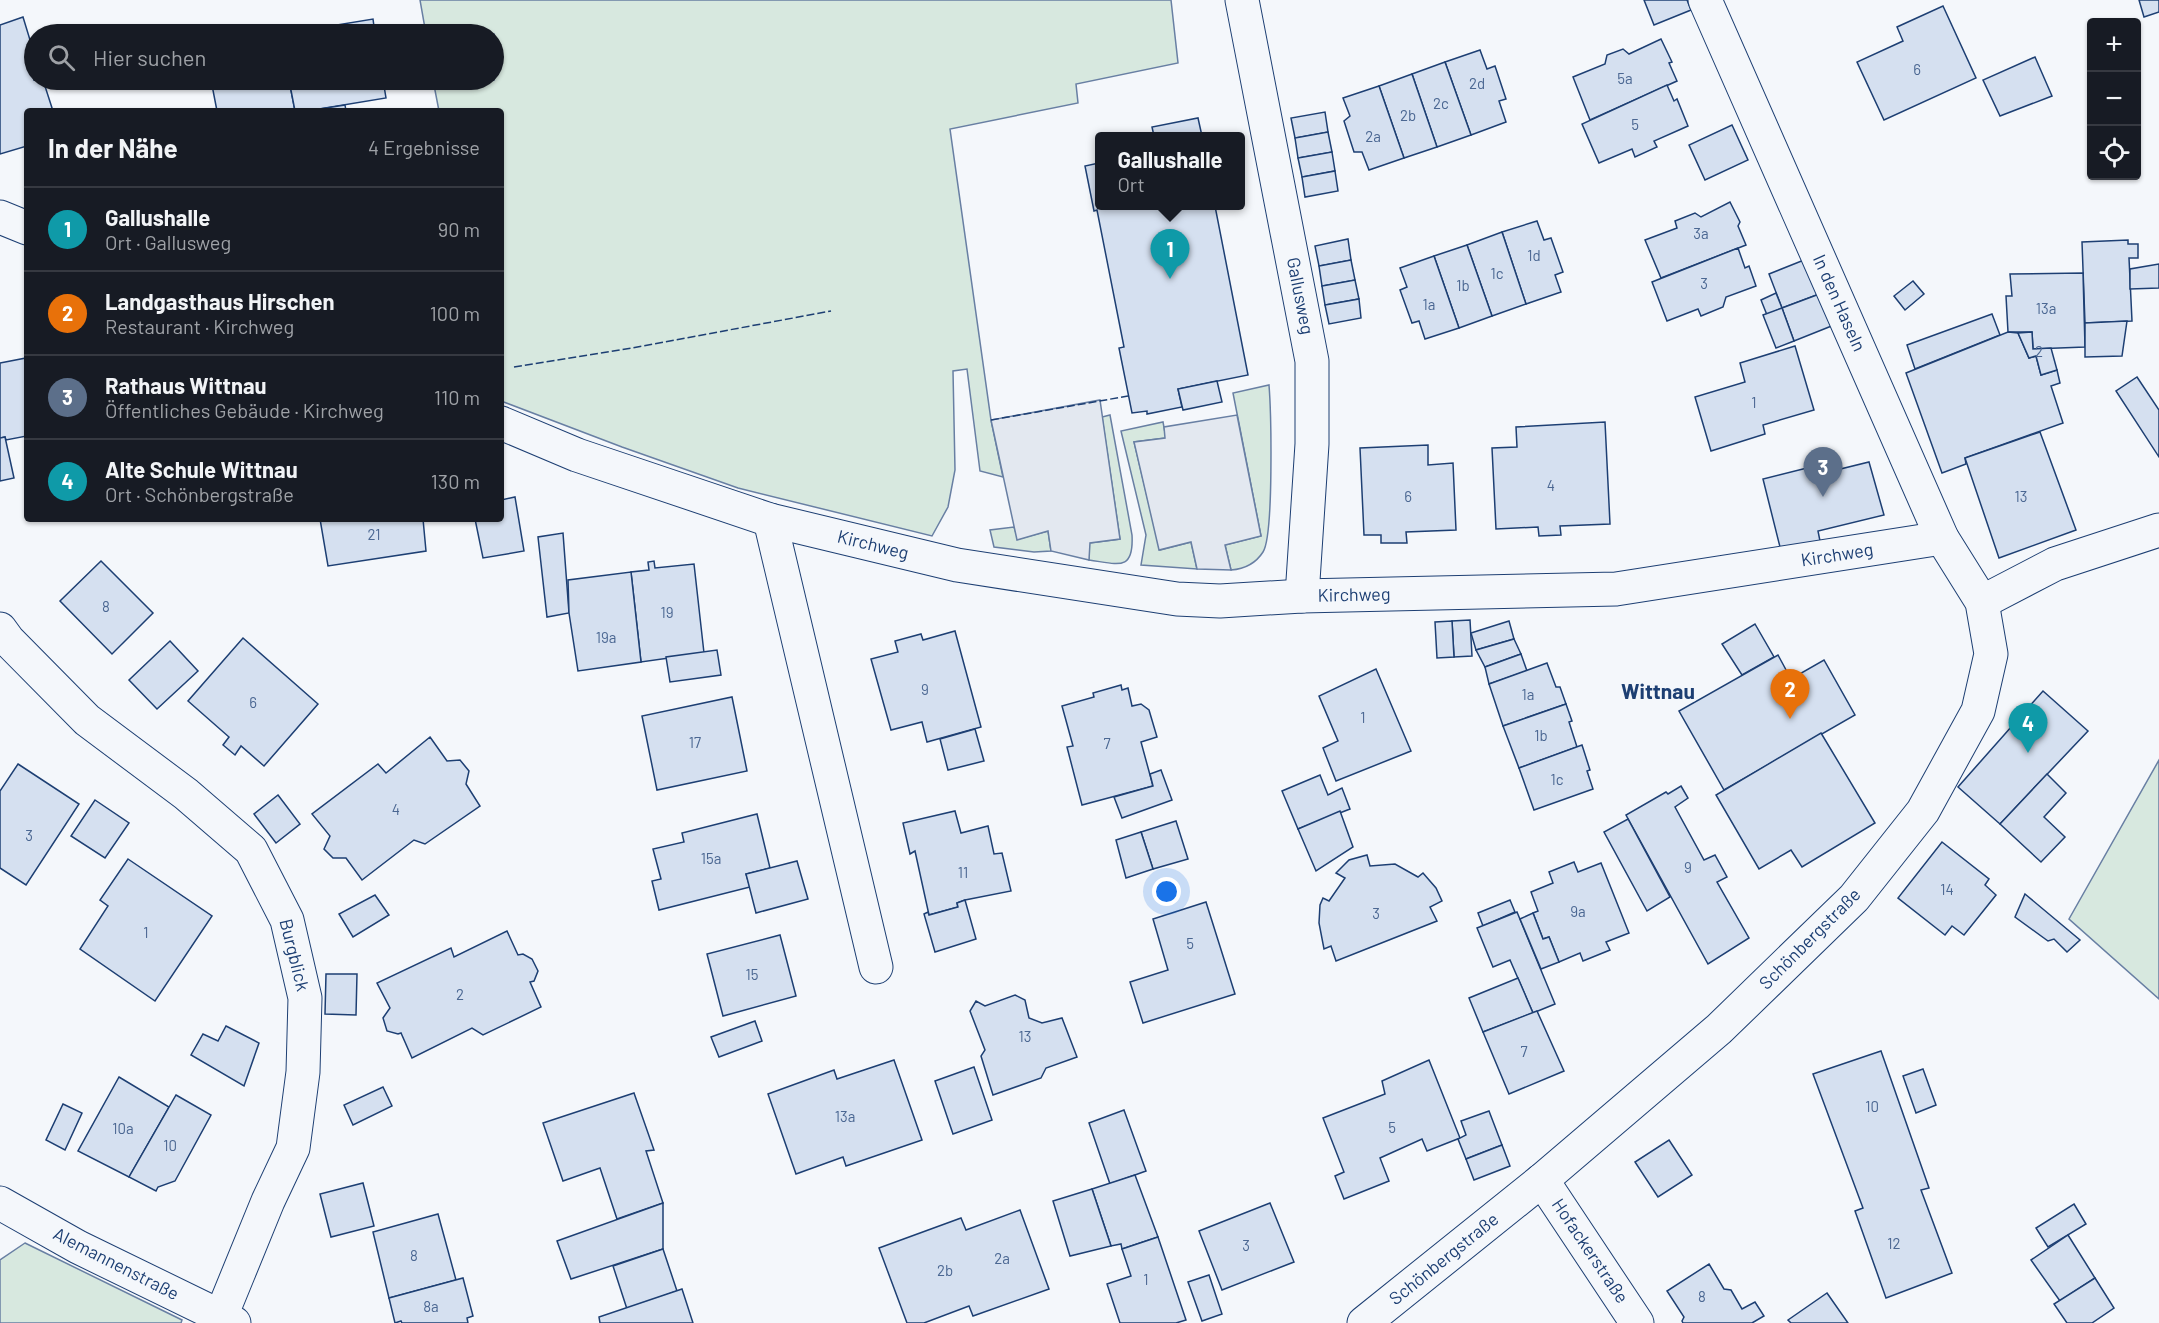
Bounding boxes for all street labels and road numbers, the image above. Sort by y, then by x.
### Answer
street label: In den Haseln [1809,251,1871,354]
street label: Gallusweg [1283,255,1319,336]
street label: Kirchweg [835,525,911,564]
street label: Kirchweg [1799,537,1875,571]
street label: Kirchweg [1317,582,1391,606]
street label: Schönbergstraße [1754,883,1865,994]
street label: Burgblick [275,916,315,993]
street label: Hofackerstraße [1548,1194,1634,1307]
street label: Schönbergstraße [1384,1207,1503,1309]
street label: Alemannenstraße [50,1222,183,1304]

